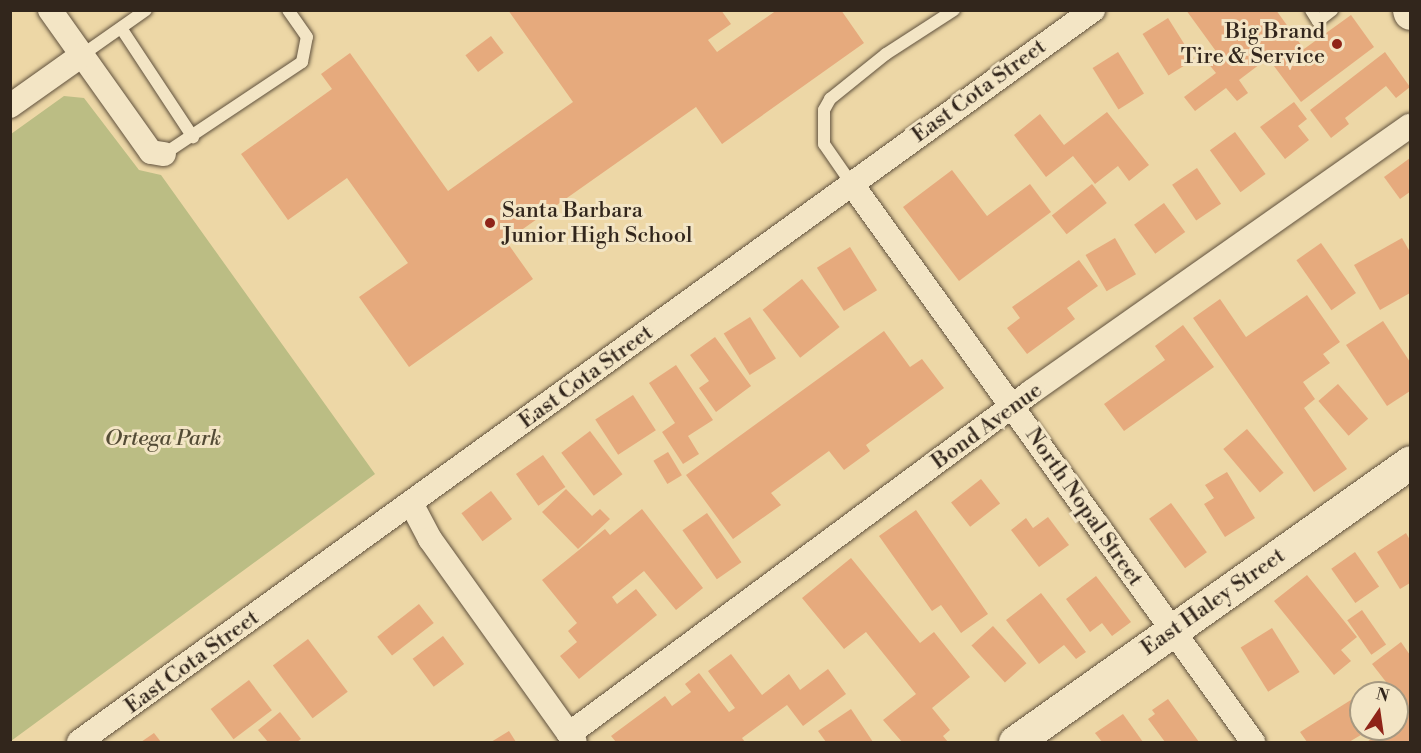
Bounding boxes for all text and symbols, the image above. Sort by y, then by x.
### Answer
place label: Big Brand Tire & Service [1181,18,1325,70]
street label: East Cota Street [907,33,1051,149]
marker: Big Brand Tire & Service [1330,37,1344,51]
place label: Santa Barbara Junior High School [502,197,693,248]
marker: Santa Barbara Junior High School [483,216,497,230]
street label: East Cota Street [514,319,658,435]
street label: Bond Avenue [926,377,1048,475]
street label: North Nopal Street [1019,423,1149,591]
park label: Ortega Park [105,426,221,452]
street label: East Haley Street [1136,543,1290,661]
street label: East Cota Street [120,604,264,720]
north arrow [1349,681,1409,741]
text: N [1374,684,1391,707]

